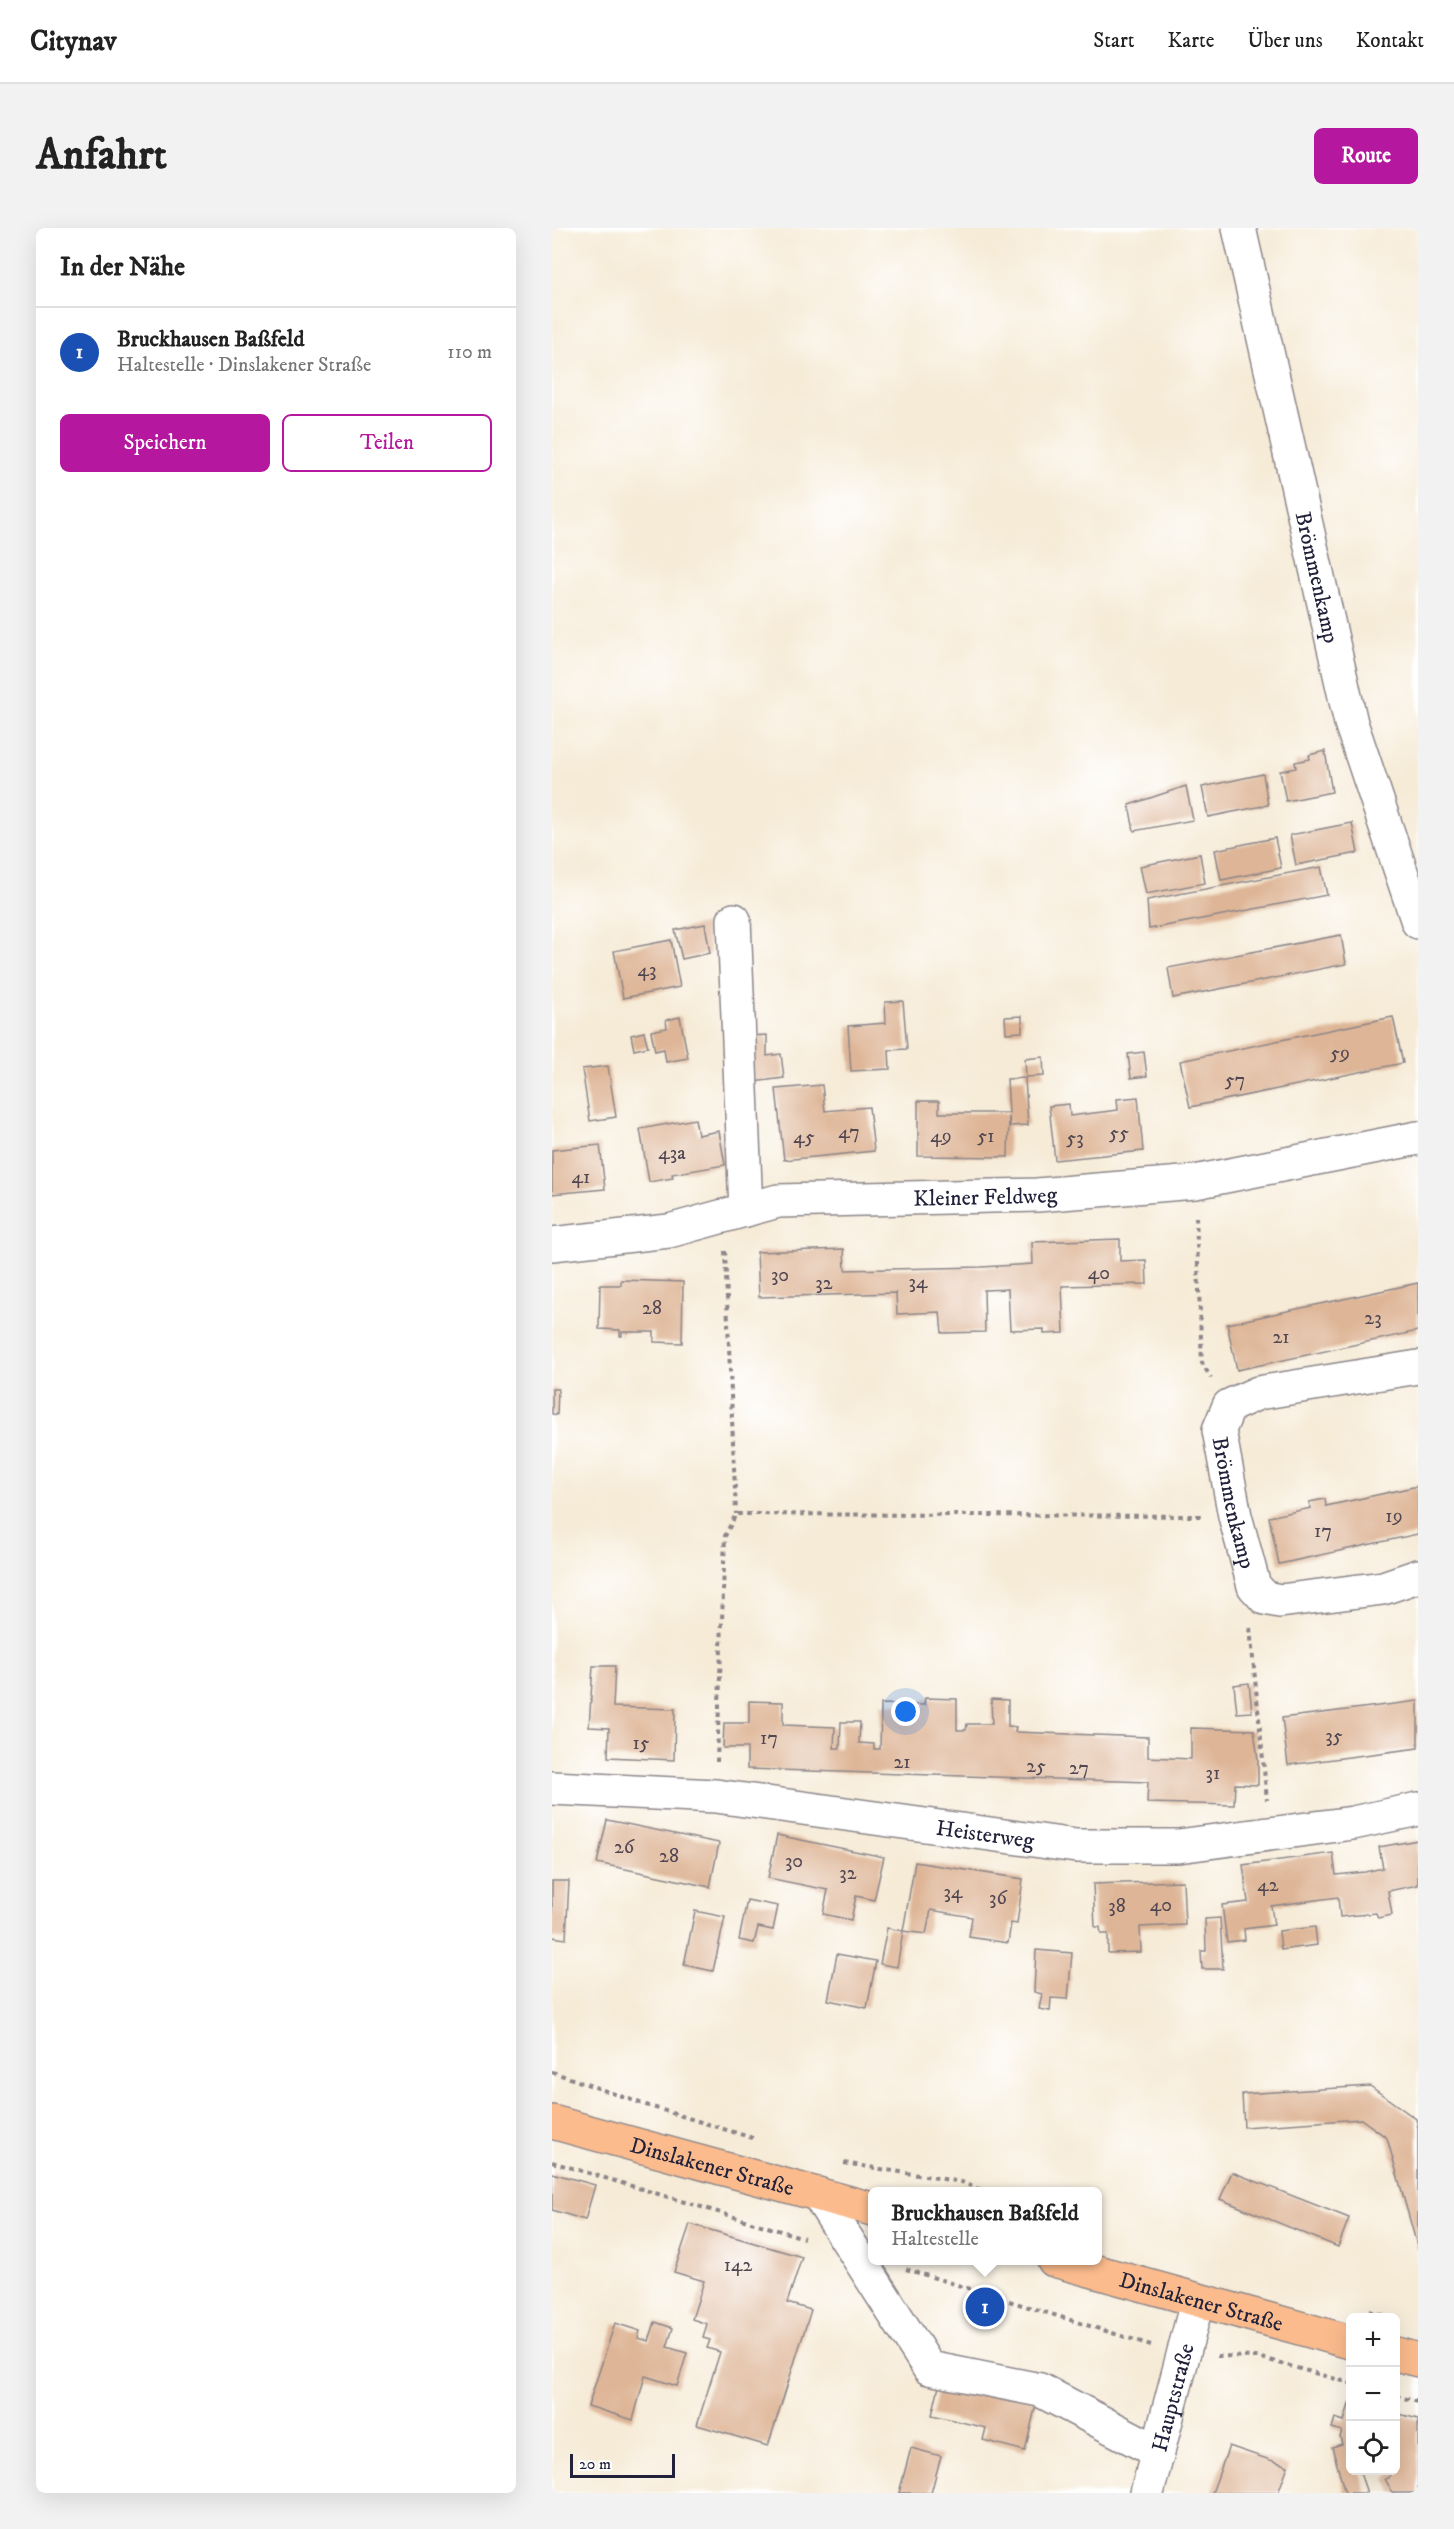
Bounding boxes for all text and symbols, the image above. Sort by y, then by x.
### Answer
text: Citynav [30,24,117,59]
text: Start [1093,28,1135,54]
text: Karte [1168,28,1214,54]
text: Über uns [1247,28,1323,54]
text: Kontakt [1356,28,1424,54]
button: Route [1314,128,1418,184]
text: Anfahrt [36,130,167,182]
text: In der Nähe [60,251,185,284]
text: Bruckhausen Baßfeld [117,326,304,353]
text: 1 [76,340,83,365]
text: 110 m [447,340,492,365]
text: Haltestelle · Dinslakener Straße [117,353,371,378]
button: Speichern [60,414,270,472]
button: Teilen [282,414,492,472]
street label: Brömmenkamp [1289,509,1345,646]
house number: 43 [638,958,656,983]
house number: 59 [1330,1041,1350,1066]
house number: 57 [1225,1068,1245,1093]
house number: 47 [838,1120,860,1145]
house number: 55 [1109,1121,1129,1146]
house number: 49 [930,1124,952,1149]
house number: 51 [977,1124,995,1149]
house number: 45 [793,1125,815,1150]
house number: 53 [1066,1126,1084,1151]
house number: 43a [658,1141,686,1166]
house number: 41 [572,1165,590,1190]
street label: Kleiner Feldweg [913,1181,1058,1213]
house number: 40 [1088,1261,1110,1286]
house number: 30 [771,1263,789,1288]
house number: 34 [909,1270,928,1295]
house number: 32 [815,1271,833,1296]
house number: 28 [642,1296,662,1321]
house number: 23 [1364,1306,1382,1331]
house number: 21 [1272,1325,1290,1350]
street label: Brömmenkamp [1206,1435,1261,1572]
house number: 19 [1385,1504,1403,1529]
house number: 17 [1314,1519,1332,1544]
your location [891,1697,920,1726]
house number: 35 [1325,1724,1343,1749]
house number: 17 [760,1726,778,1751]
house number: 15 [632,1731,650,1756]
house number: 21 [893,1750,911,1775]
house number: 25 [1026,1754,1046,1779]
house number: 27 [1069,1756,1089,1781]
house number: 31 [1206,1761,1220,1786]
street label: Heisterweg [934,1815,1036,1855]
house number: 26 [614,1835,635,1860]
house number: 28 [659,1844,679,1869]
house number: 30 [785,1849,803,1874]
house number: 32 [839,1861,857,1886]
house number: 42 [1257,1873,1279,1898]
house number: 34 [944,1880,963,1905]
house number: 36 [989,1886,1008,1911]
house number: 40 [1150,1893,1172,1918]
house number: 38 [1108,1894,1126,1919]
street label: Dinslakener Straße [627,2132,797,2202]
popup [868,2187,1102,2265]
text: Bruckhausen Baßfeld [891,2200,1079,2227]
text: Haltestelle [891,2227,979,2252]
house number: 142 [724,2253,753,2278]
street label: Dinslakener Straße [1116,2267,1286,2338]
pin: 1 [966,2284,1004,2330]
map controls [1346,2313,1400,2475]
button: + [1346,2313,1400,2367]
street label: Hauptstraße [1146,2341,1201,2455]
button: − [1346,2367,1400,2421]
button: locate [1346,2421,1400,2475]
scale bar [570,2451,675,2478]
text: 20 m [579,2454,611,2474]

